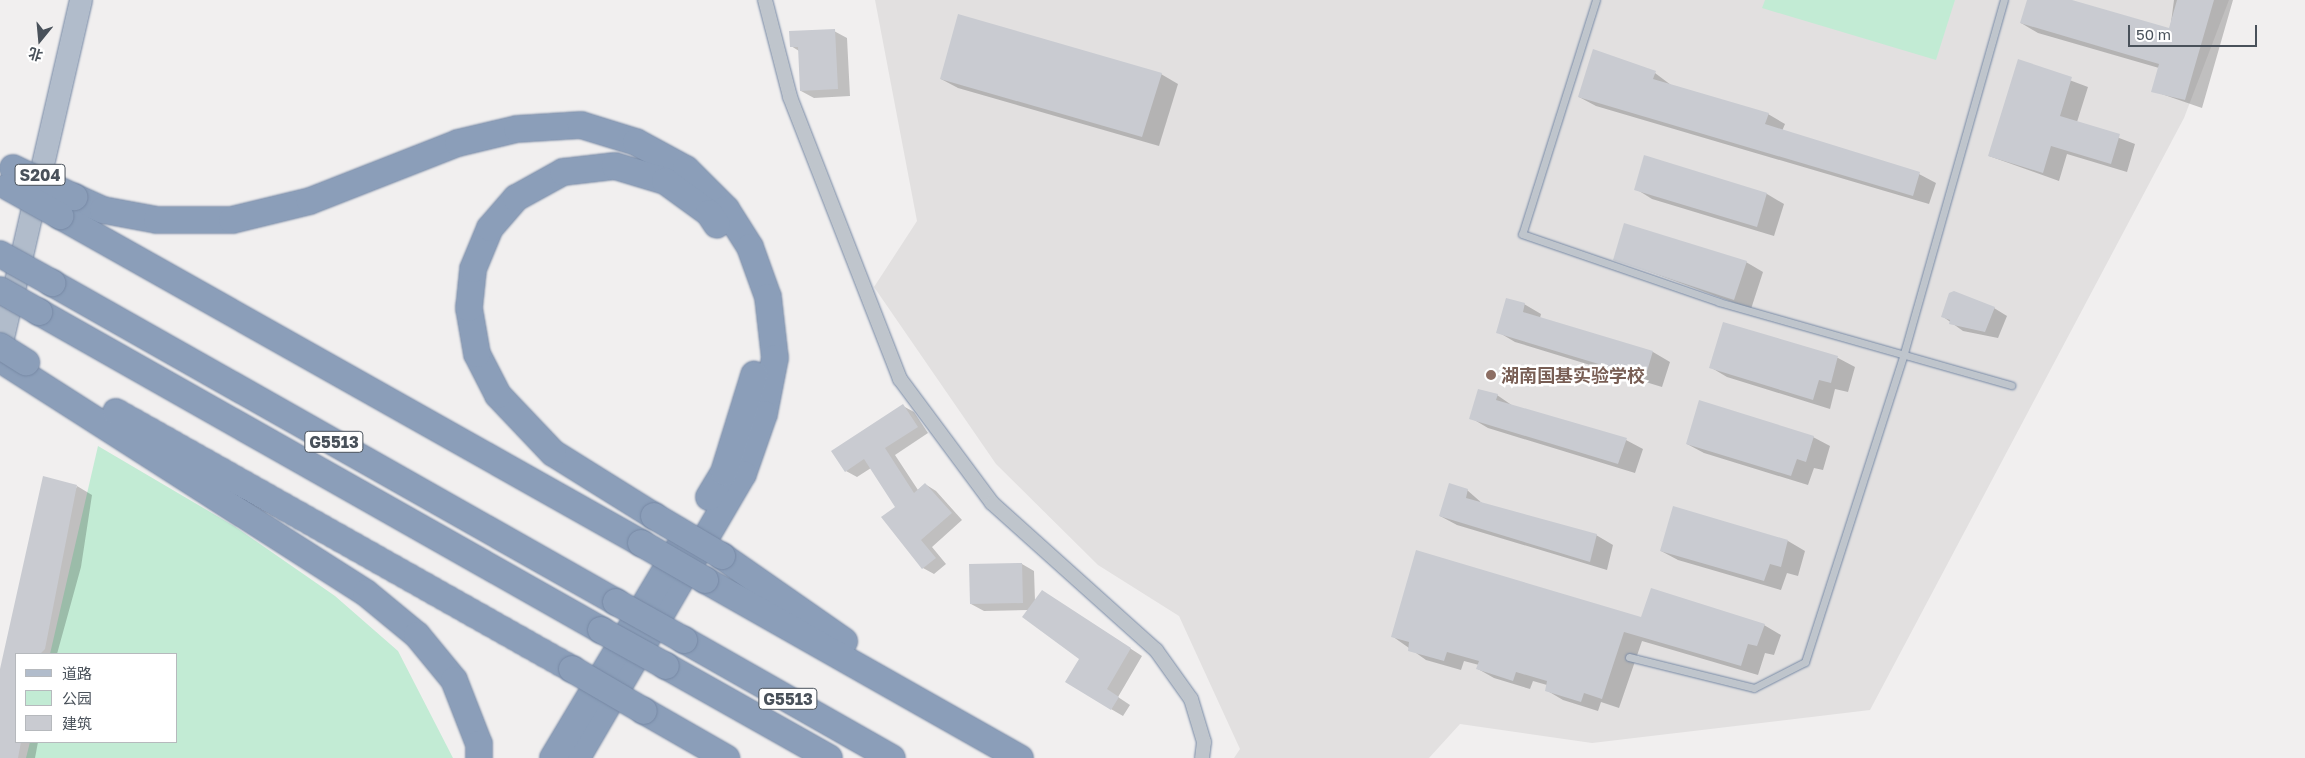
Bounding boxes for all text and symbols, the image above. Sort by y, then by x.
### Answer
north arrow [15,15,65,65]
scale bar [2130,15,2259,47]
text: 50 m [2136,25,2171,43]
text: 北 [26,45,45,65]
road number: S204 [14,162,66,188]
place label: 湖南国基实验学校 [1501,364,1645,386]
marker: 湖南国基实验学校 [1485,369,1497,381]
road number: G5513 [304,428,364,456]
legend [15,653,178,743]
text: 道路 [62,664,92,682]
road number: G5513 [758,686,818,712]
text: 公园 [62,689,92,707]
text: 建筑 [62,714,92,732]

